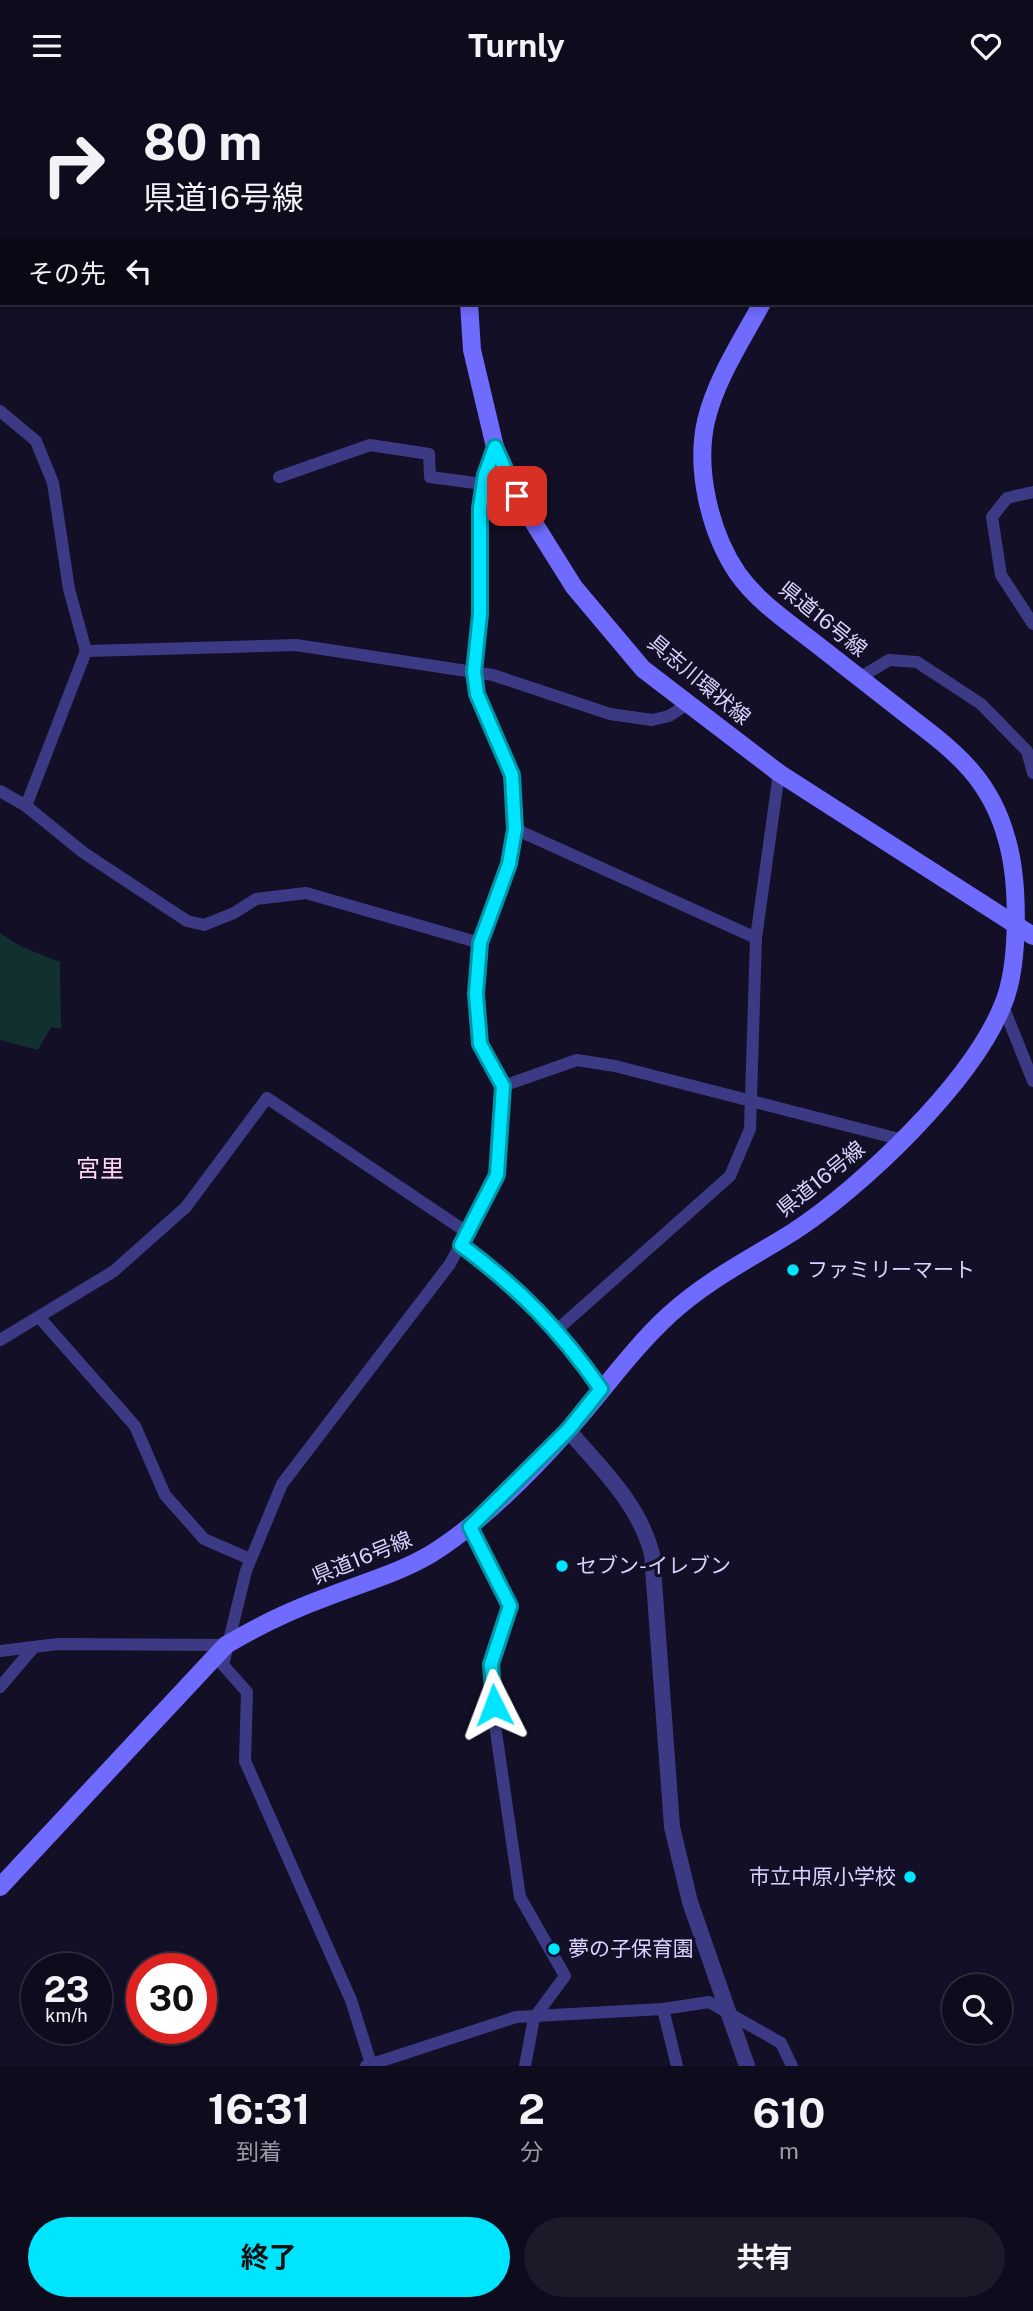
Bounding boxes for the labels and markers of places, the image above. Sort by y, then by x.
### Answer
pin [487,466,547,526]
place label: ファミリーマート [807,1257,975,1282]
marker: ファミリーマート [785,1262,801,1278]
place label: セブン-イレブン [576,1553,731,1578]
marker: セブン-イレブン [554,1558,570,1574]
place label: 市立中原小学校 [749,1864,896,1889]
marker: 市立中原小学校 [902,1869,918,1885]
place label: 夢の子保育園 [568,1936,694,1961]
marker: 夢の子保育園 [546,1941,562,1957]

